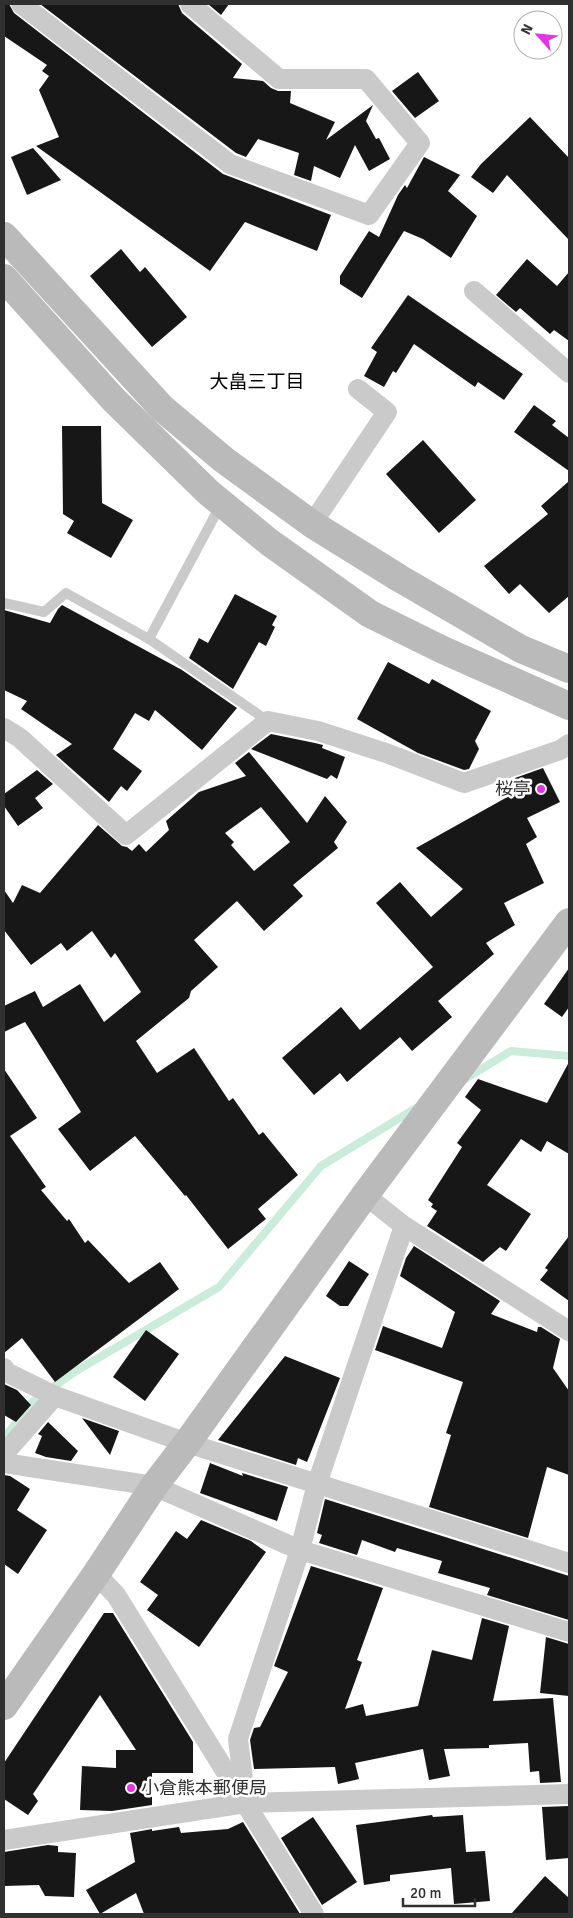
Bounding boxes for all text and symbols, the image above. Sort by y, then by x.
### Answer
north arrow [513,10,563,60]
text: N [517,21,537,38]
district label: 大畠三丁目 [209,370,305,394]
place label: 桜亭 [495,778,531,800]
marker: 桜亭 [535,783,547,795]
place label: 小倉熊本郵便局 [141,1777,267,1799]
marker: 小倉熊本郵便局 [125,1782,137,1794]
scale bar [403,1876,476,1908]
text: 20 m [410,1884,441,1902]

